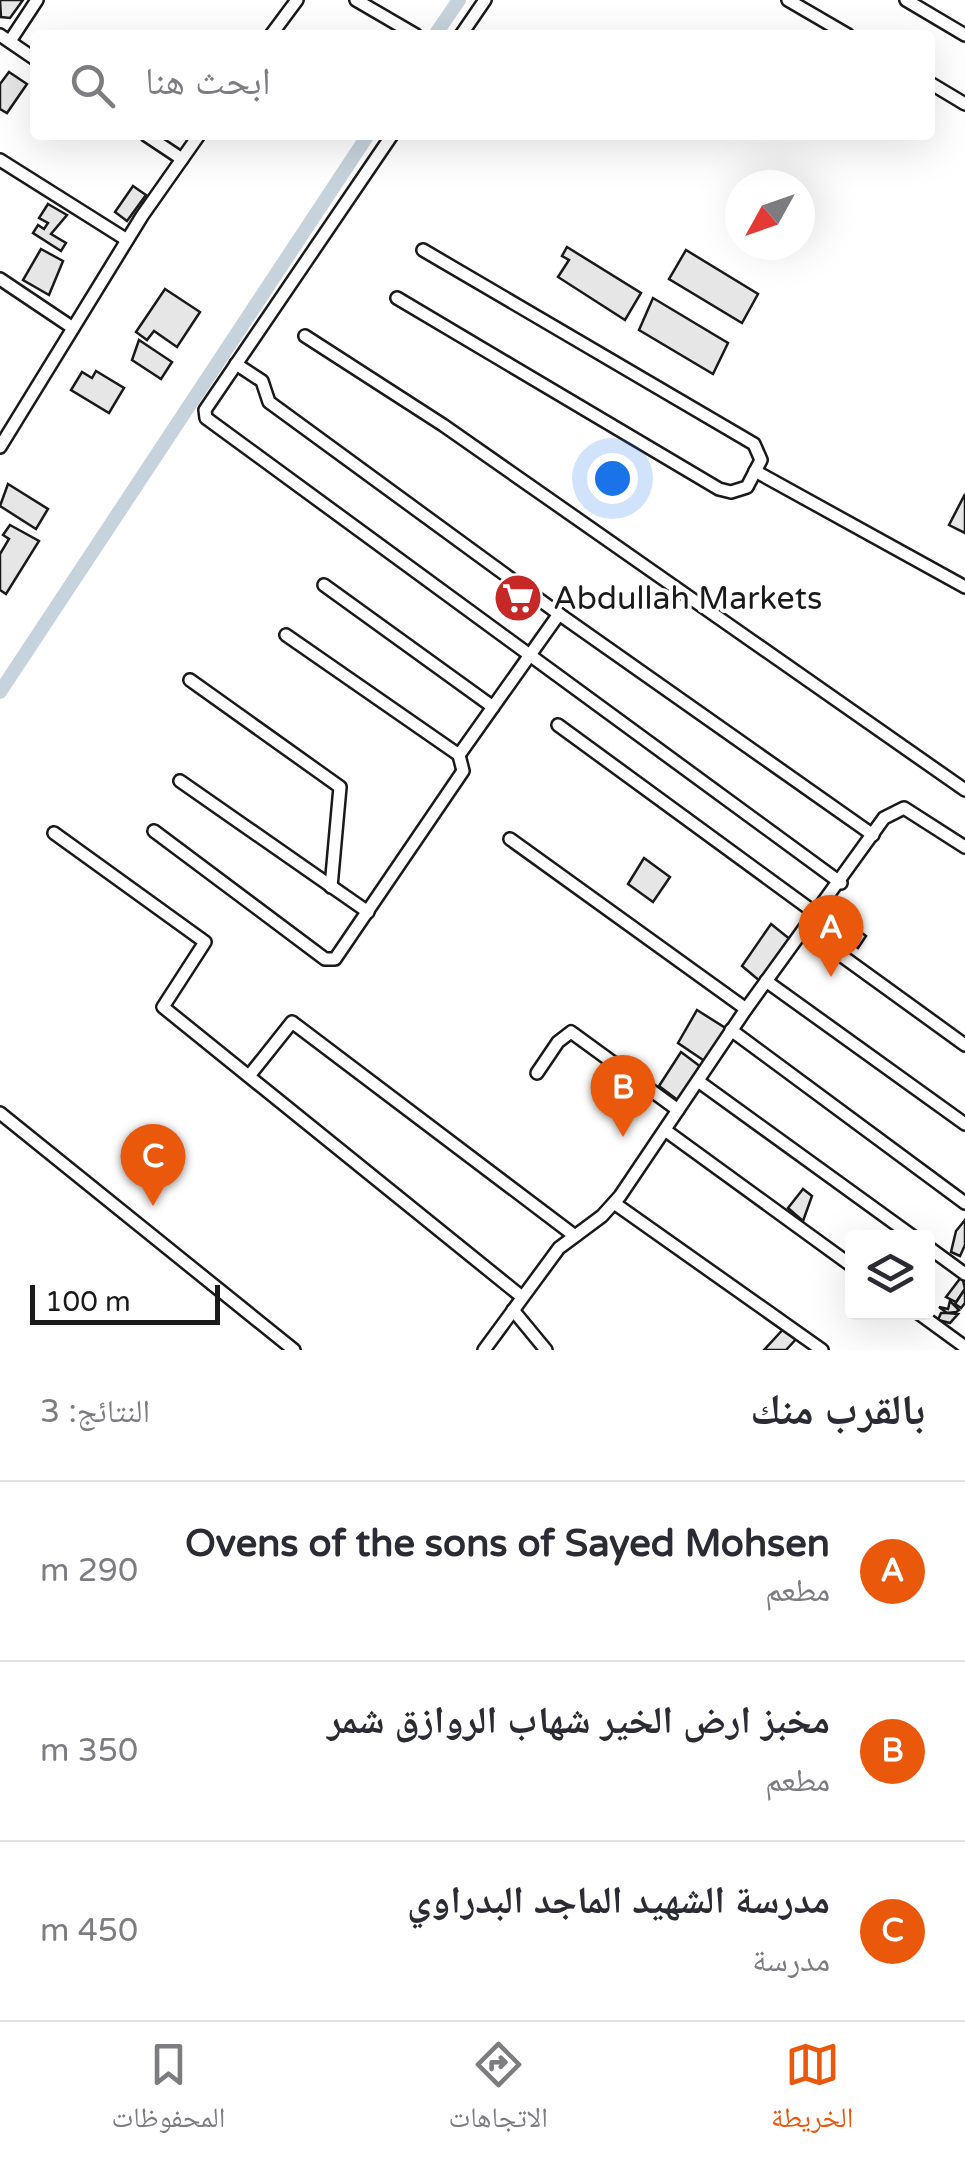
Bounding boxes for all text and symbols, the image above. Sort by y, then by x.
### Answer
search box [30,30,935,140]
icon: search [65,58,120,113]
text: ابحث هنا [145,59,271,105]
north arrow [725,170,815,260]
your location [587,453,638,504]
supermarket icon: Abdullah Markets [492,572,544,624]
place label: Abdullah Markets [553,580,822,618]
pin: A [798,894,864,977]
pin: B [590,1054,656,1137]
pin: C [120,1124,186,1206]
map controls [845,1230,935,1320]
button: layers [845,1230,935,1320]
scale bar [30,1280,220,1324]
text: 100 m [45,1285,131,1319]
text: بالقرب منك [750,1385,925,1436]
text: النتائج: 3 [40,1393,150,1431]
text: Ovens of the sons of Sayed Mohsen [185,1521,830,1567]
text: 290 m [40,1552,138,1590]
text: A [881,1552,904,1590]
text: مطعم [765,1572,830,1610]
text: مخبز ارض الخير شهاب الروازق شمر [327,1698,830,1744]
text: 350 m [40,1732,138,1770]
text: B [881,1732,904,1770]
text: مطعم [765,1762,830,1800]
text: مدرسة الشهيد الماجد البدراوي [407,1878,830,1924]
text: 450 m [40,1912,138,1950]
text: C [881,1912,904,1950]
text: مدرسة [752,1942,830,1980]
tab: المحفوظات [112,2037,225,2145]
tab: الاتجاهات [449,2037,548,2145]
tab: الخريطة [771,2037,853,2145]

